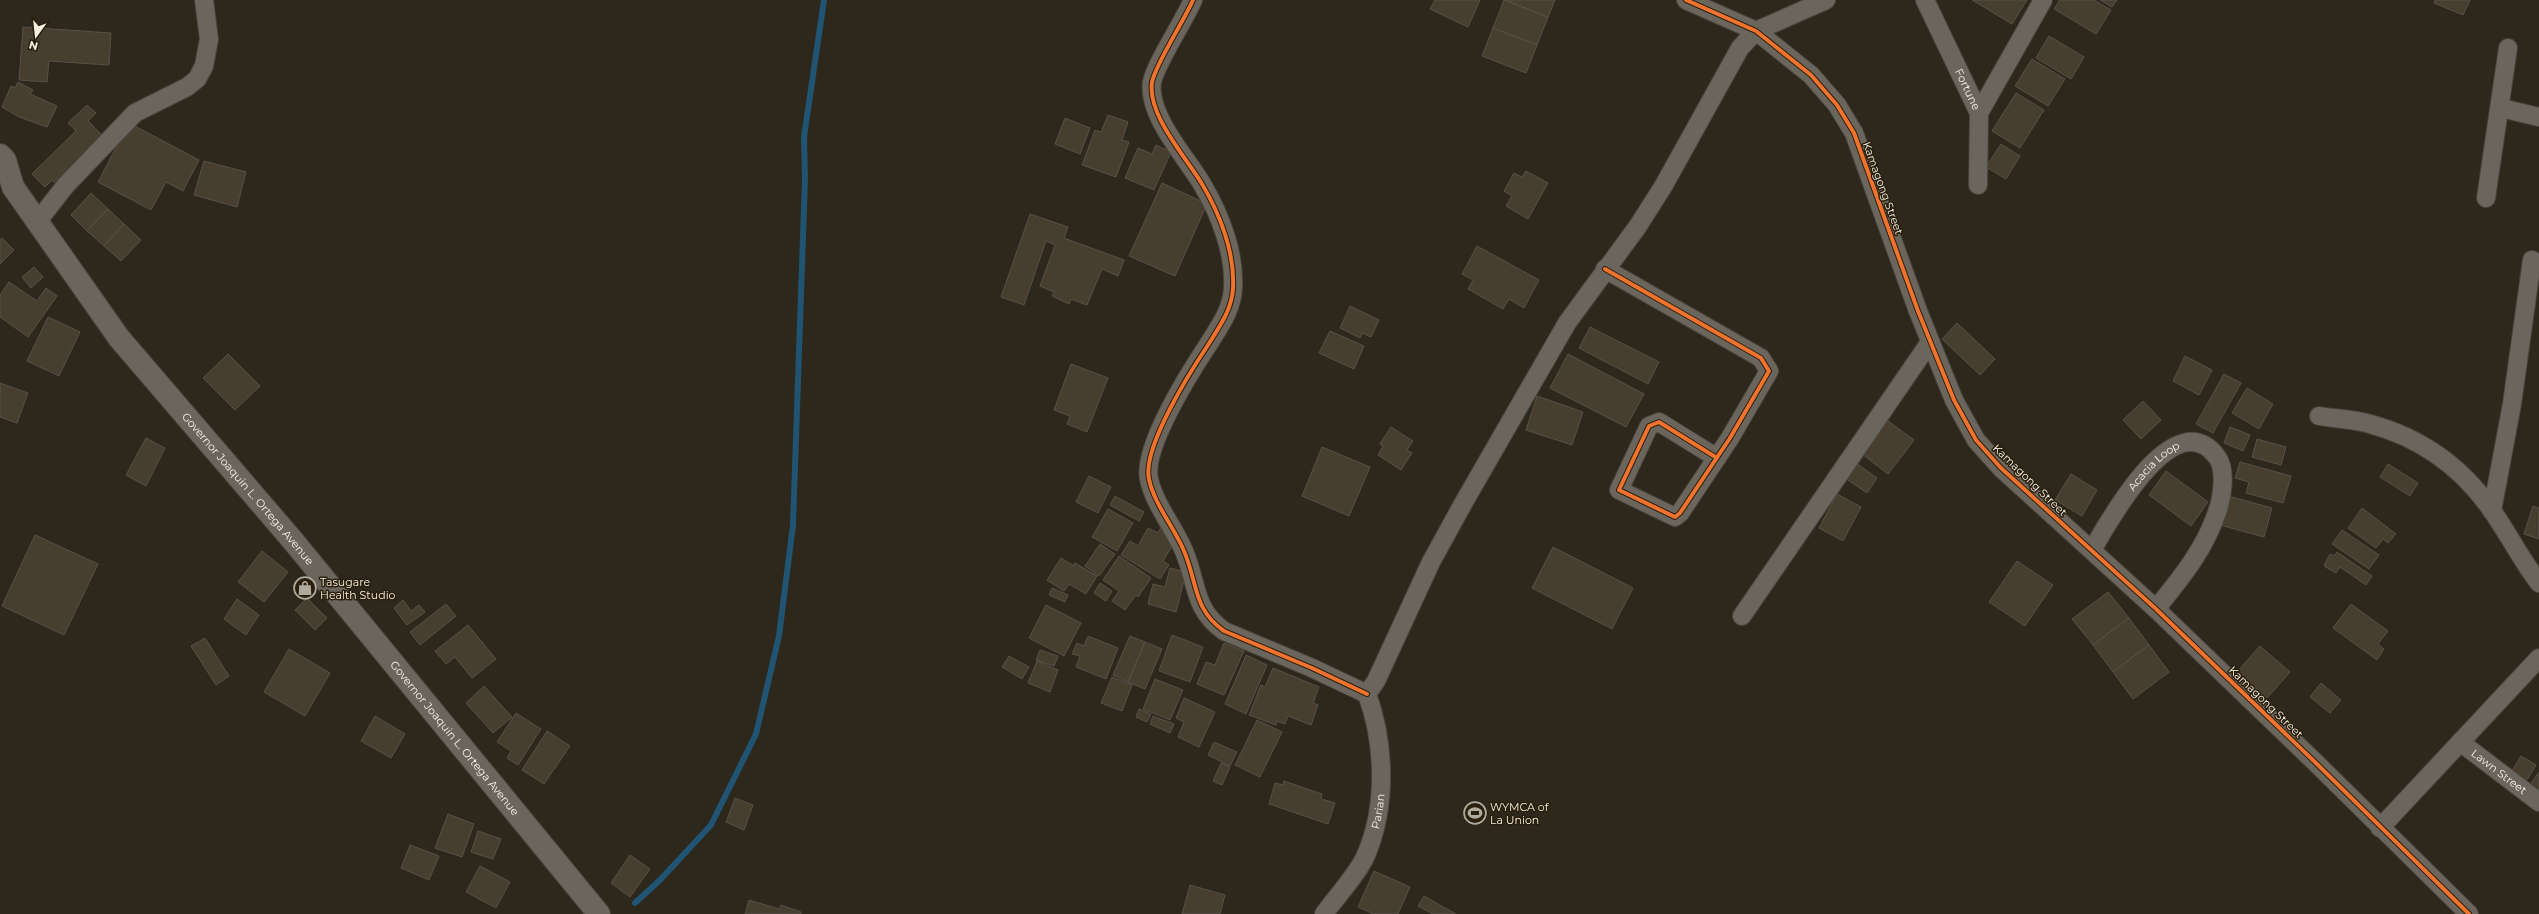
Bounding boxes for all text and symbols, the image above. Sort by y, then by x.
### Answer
north arrow [16,16,56,56]
text: N [27,38,40,54]
street label: Fortune [1952,66,1984,113]
street label: Kamagong Street [1860,140,1906,237]
street label: Governor Joaquin L. Ortega Avenue [179,410,317,568]
street label: Acacia Loop [2125,438,2182,494]
street label: Kamagong Street [1990,441,2070,519]
shop icon: Tasugare Health Studio [292,575,318,601]
place label: Tasugare Health Studio [320,575,396,602]
street label: Governor Joaquin L. Ortega Avenue [387,658,523,819]
street label: Kamagong Street [2226,663,2306,741]
street label: Lawn Street [2468,746,2530,798]
street label: Parian [1368,793,1387,830]
sports icon: WYMCA of La Union [1462,800,1488,826]
place label: WYMCA of La Union [1490,800,1550,827]

